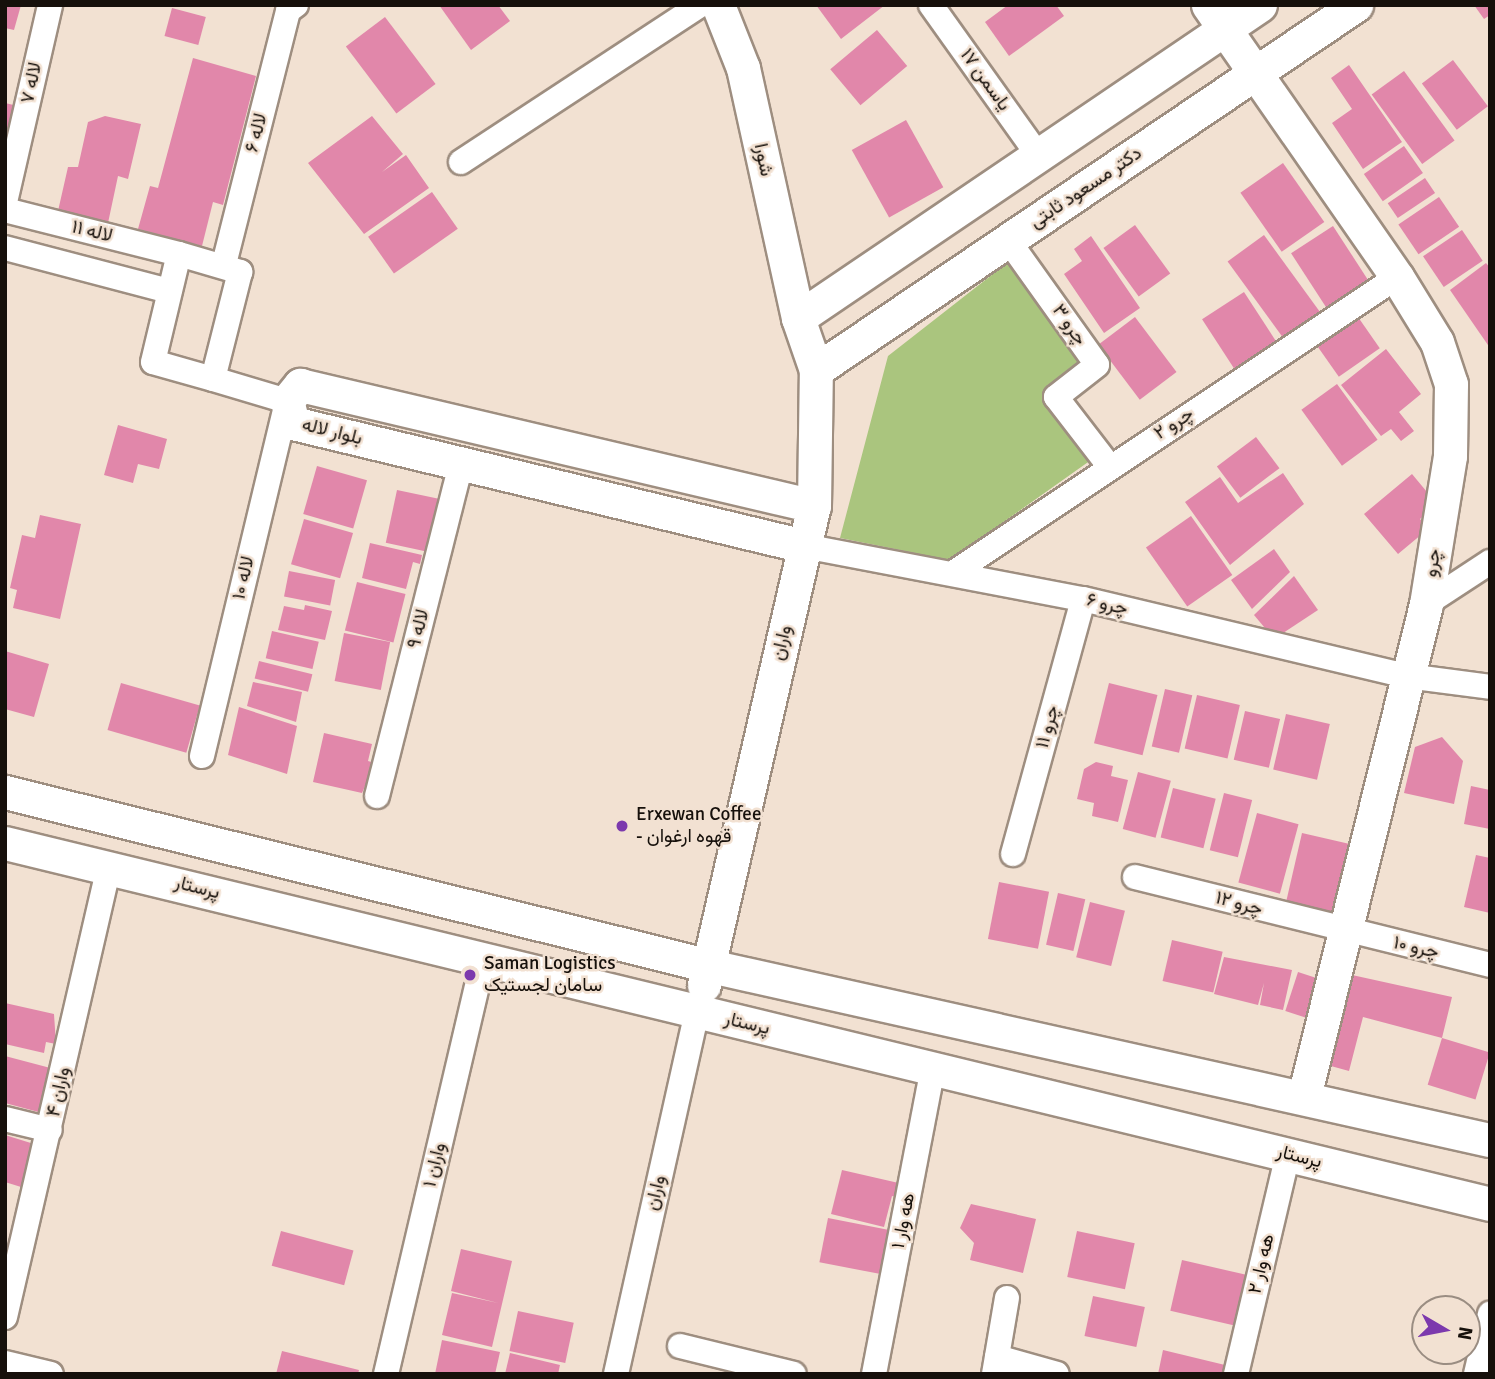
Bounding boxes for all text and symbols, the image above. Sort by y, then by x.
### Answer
street label: یاسمن ۱۷ [955,44,1015,116]
street label: لاله ۷ [17,60,47,106]
street label: لاله ۶ [241,111,273,155]
street label: شورا [748,141,778,179]
street label: دکتر مسعود ثابتی [1026,142,1146,234]
street label: لاله ۱۱ [69,216,115,248]
street label: چرو ۳ [1047,300,1091,350]
street label: چرو ۲ [1150,403,1198,445]
street label: بلوار لاله [299,414,365,450]
street label: چرو [1420,547,1446,579]
street label: لاله ۱۰ [228,554,260,602]
street label: چرو ۶ [1084,589,1130,621]
street label: لاله ۹ [403,607,435,651]
street label: واران [767,623,797,663]
street label: چرو ۱۱ [1031,703,1065,751]
place label: Erxewan Coffee - قهوه ارغوان [636,804,761,848]
marker: Erxewan Coffee - قهوه ارغوان [614,818,630,834]
street label: پرستار [172,871,222,905]
street label: چرو ۱۲ [1213,887,1265,921]
street label: چرو ۱۰ [1391,932,1441,964]
place label: Saman Logistics سامان لجستیک [484,953,615,997]
marker: Saman Logistics سامان لجستیک [462,967,478,983]
street label: پرستار [722,1008,772,1040]
street label: واران ۴ [43,1065,75,1119]
street label: پرستار [1274,1140,1324,1174]
street label: واران ۱ [419,1141,451,1189]
street label: واران [641,1173,671,1213]
street label: هه وار ۱ [887,1191,921,1251]
street label: هه وار ۲ [1244,1232,1280,1296]
north arrow [1411,1295,1481,1365]
text: N [1452,1325,1478,1342]

